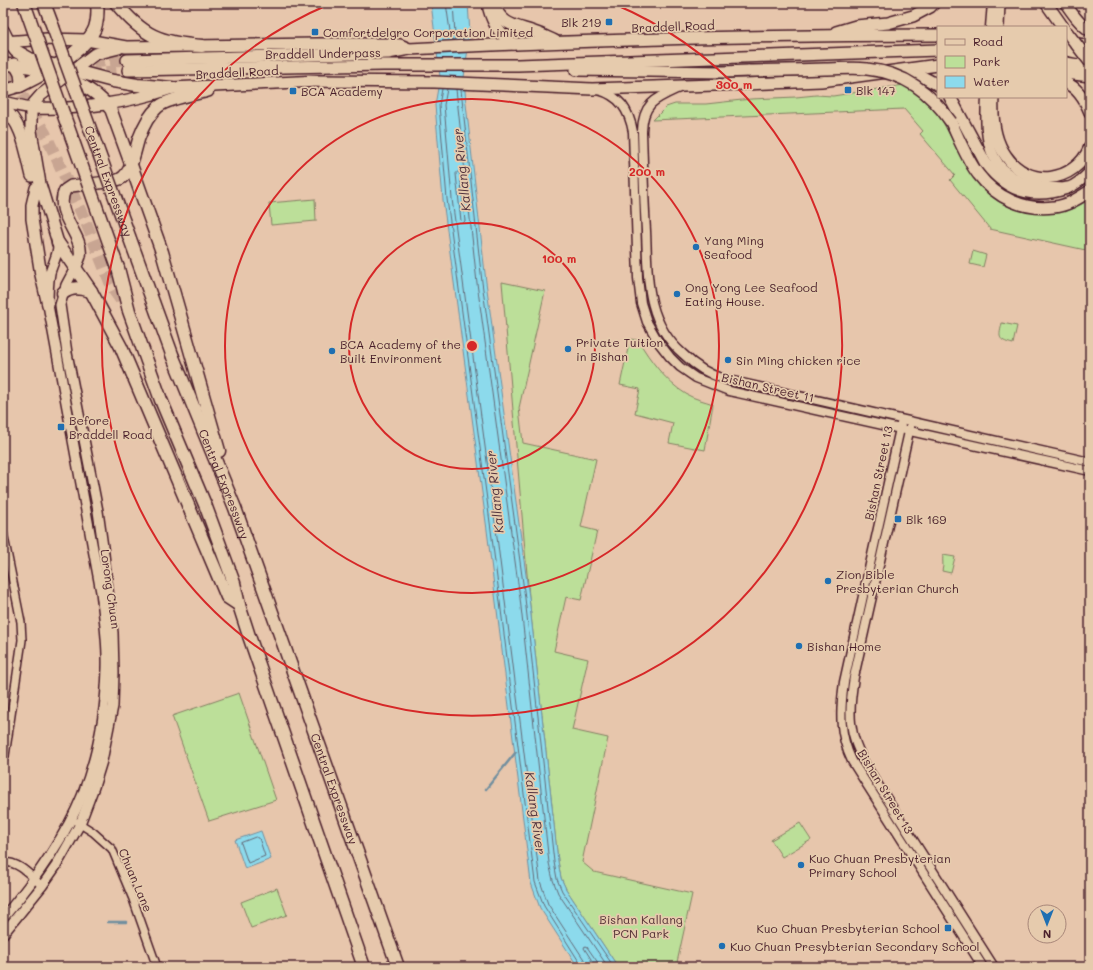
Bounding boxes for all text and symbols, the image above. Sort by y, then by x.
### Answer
place label: Blk 219 [561,14,601,30]
marker: Blk 219 [604,17,614,27]
street label: Braddell Road [631,17,715,35]
place label: Comfortdelgro Corporation Limited [323,24,534,40]
legend [937,26,1067,98]
marker: Comfortdelgro Corporation Limited [310,27,320,37]
text: Road [973,33,1003,49]
street label: Braddell Underpass [265,44,381,62]
text: Park [973,53,1000,69]
street label: Braddell Road [195,62,279,82]
text: Water [973,73,1010,89]
text: 300 m [716,76,752,92]
place label: Blk 147 [856,82,896,98]
place label: BCA Academy [301,83,383,99]
marker: Blk 147 [843,85,853,95]
marker: BCA Academy [288,86,298,96]
street label: Central Expressway [82,123,137,239]
water label: Kallang River [448,127,474,212]
text: 200 m [629,163,665,179]
place label: Yang Ming Seafood [704,232,764,262]
marker: Yang Ming Seafood [691,242,701,252]
text: 100 m [542,250,576,266]
place label: Ong Yong Lee Seafood Eating House. [685,279,818,309]
marker: Ong Yong Lee Seafood Eating House. [672,289,682,299]
place label: Private Tuition in Bishan [576,334,663,364]
place label: BCA Academy of the Built Environment [340,336,461,366]
centre of rings [465,339,479,353]
marker: Private Tuition in Bishan [563,344,573,354]
marker: BCA Academy of the Built Environment [327,346,337,356]
place label: Sin Ming chicken rice [736,352,861,368]
marker: Sin Ming chicken rice [723,355,733,365]
street label: Bishan Street 11 [720,369,816,405]
place label: Before Braddell Road [69,412,153,442]
marker: Before Braddell Road [56,422,66,432]
street label: Bishan Street 13 [860,424,896,522]
street label: Central Expressway [195,427,253,541]
water label: Kallang River [481,449,507,534]
place label: Blk 169 [906,511,946,527]
marker: Blk 169 [893,514,903,524]
street label: Lorong Chuan [98,548,124,630]
place label: Zion Bible Presbyterian Church [836,566,959,596]
marker: Zion Bible Presbyterian Church [823,576,833,586]
place label: Bishan Home [807,638,881,654]
marker: Bishan Home [794,641,804,651]
street label: Central Expressway [308,731,362,846]
street label: Bishan Street 13 [854,746,918,836]
water label: Kallang River [522,771,550,856]
street label: Chuan Lane [115,846,157,914]
place label: Kuo Chuan Presbyterian Primary School [809,850,951,880]
marker: Kuo Chuan Presbyterian Primary School [796,860,806,870]
north arrow [1027,904,1067,944]
park label: Bishan Kallang PCN Park [599,911,683,941]
place label: Kuo Chuan Presbyterian School [757,920,940,936]
marker: Kuo Chuan Presbyterian School [943,923,953,933]
text: N [1043,927,1051,942]
place label: Kuo Chuan Presybterian Secondary School [730,938,980,954]
marker: Kuo Chuan Presybterian Secondary School [717,941,727,951]

